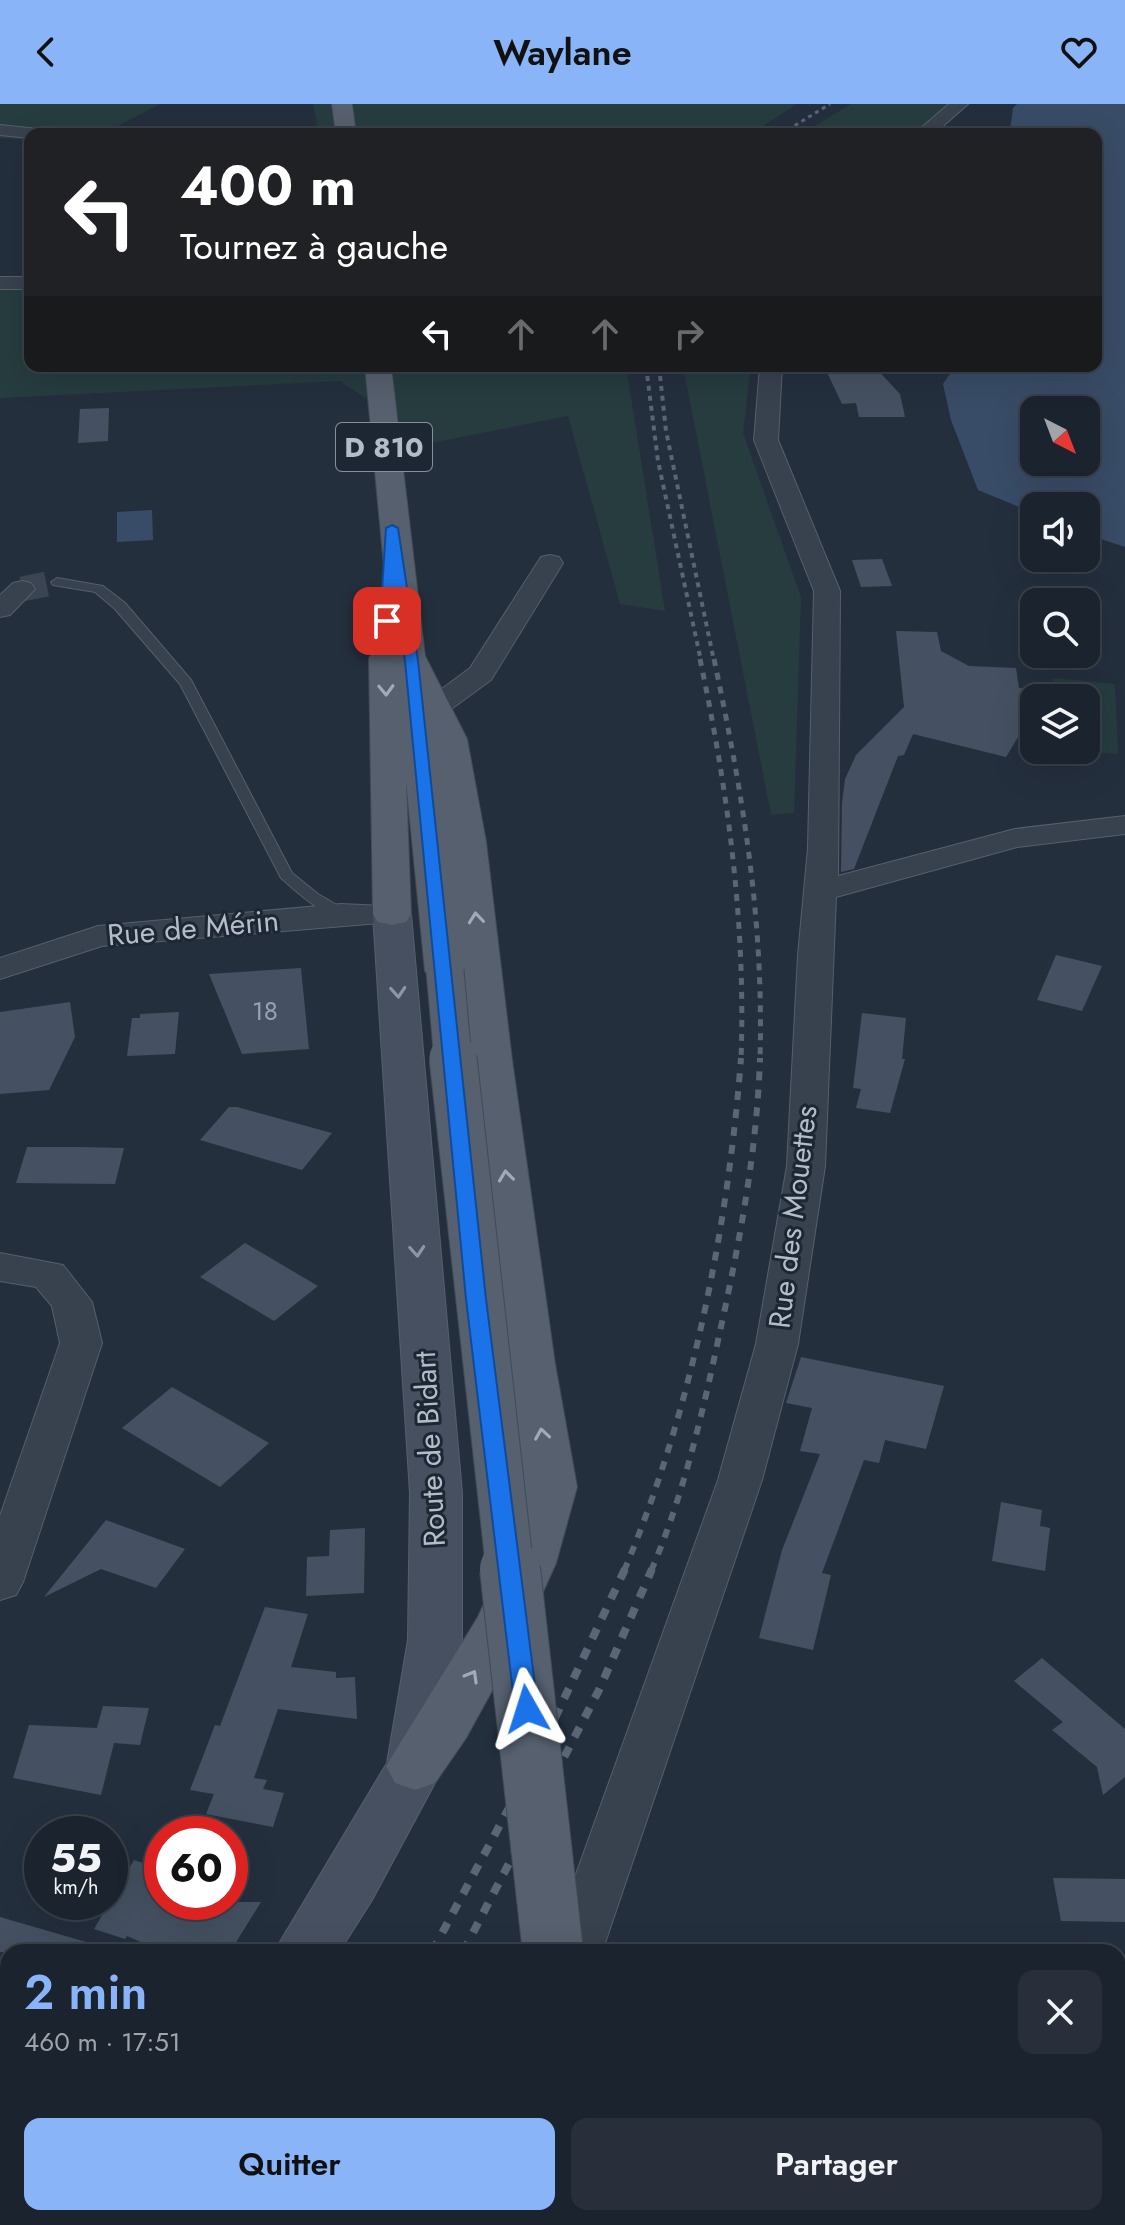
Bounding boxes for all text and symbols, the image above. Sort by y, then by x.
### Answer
text: Waylane [493,26,632,78]
icon: back [24,30,68,74]
icon: heart [1057,30,1101,74]
text: 400 m [180,145,356,226]
icon: left [48,160,152,264]
text: Tournez à gauche [180,220,448,272]
icon: left [415,312,459,356]
icon: ahead [499,312,543,356]
icon: ahead [583,312,627,356]
icon: right [667,312,711,356]
north arrow [1020,396,1100,476]
map controls [1020,396,1100,764]
road number: D 810 [336,423,432,471]
button: sound [1020,492,1100,572]
pin [353,587,421,655]
button: search [1020,588,1100,668]
icon: arrive [365,599,409,643]
one-way arrow [377,684,395,697]
button: layers [1020,684,1100,764]
street label: Rue de Mérin [105,899,281,956]
one-way arrow [468,911,485,924]
one-way arrow [389,986,406,999]
house number: 18 [252,992,278,1030]
street label: Rue des Mouettes [757,1103,828,1331]
one-way arrow [498,1170,515,1183]
one-way arrow [408,1245,425,1258]
street label: Route de Bidart [403,1349,456,1548]
one-way arrow [535,1427,552,1441]
position arrow [485,1667,569,1751]
one-way arrow [462,1670,478,1685]
speed limit sign: 60 [144,1816,248,1920]
text: 55 [50,1829,102,1887]
text: km/h [53,1873,99,1902]
text: 2 min [24,1958,147,2027]
button: close [1018,1970,1102,2054]
text: 460 m · 17:51 [24,2023,181,2061]
button: Quitter [24,2118,555,2210]
button: Partager [571,2118,1102,2210]

